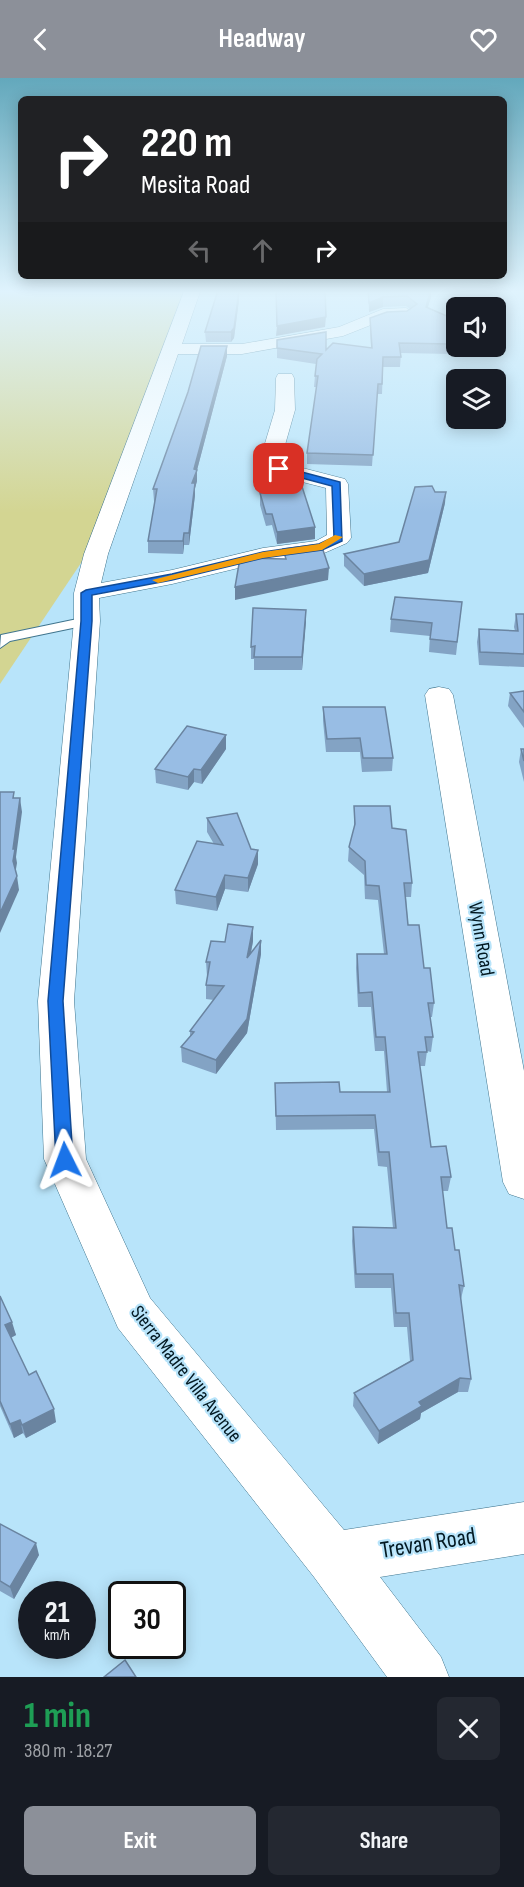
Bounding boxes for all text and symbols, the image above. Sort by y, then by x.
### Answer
icon: back [24,23,57,56]
text: Headway [219,23,305,55]
icon: heart [467,23,500,56]
text: 220 m [141,118,232,169]
icon: right [42,120,120,198]
text: Mesita Road [141,169,250,201]
icon: left [183,234,216,267]
icon: ahead [246,234,279,267]
icon: right [309,234,342,267]
map controls [446,297,506,429]
button: sound [446,297,506,357]
button: layers [446,369,506,429]
pin [253,443,304,494]
icon: arrive [262,452,295,485]
street label: Wynn Road [463,900,499,978]
position arrow [33,1128,97,1192]
street label: Sierra Madre Villa Avenue [125,1301,247,1447]
street label: Trevan Road [378,1521,478,1565]
speed limit sign: 30 [108,1581,186,1659]
text: 21 [45,1595,69,1631]
text: km/h [44,1626,70,1645]
text: 1 min [24,1695,91,1738]
button: close [437,1697,500,1760]
text: 380 m · 18:27 [24,1739,112,1763]
button: Exit [24,1806,256,1875]
button: Share [268,1806,500,1875]

